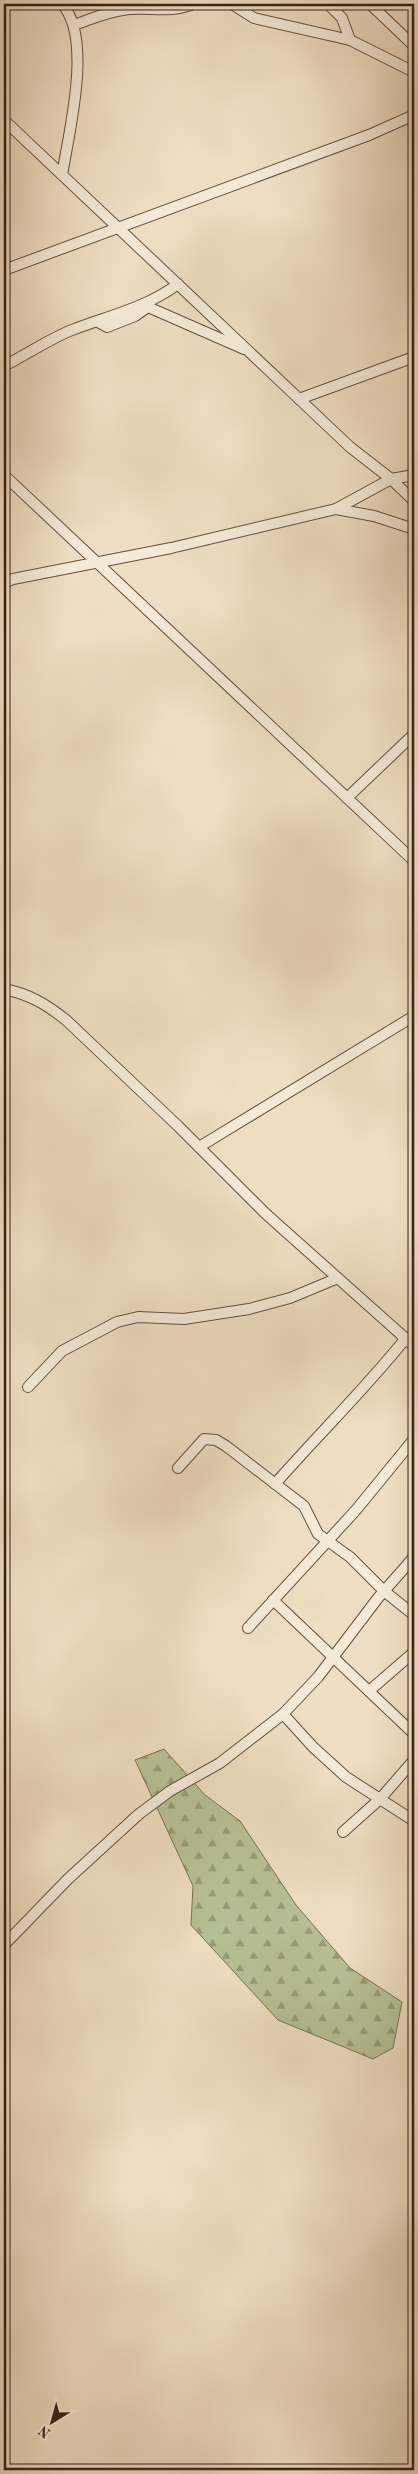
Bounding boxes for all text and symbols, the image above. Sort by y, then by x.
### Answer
north arrow [28,2396,78,2446]
text: N [36,2423,53,2440]

